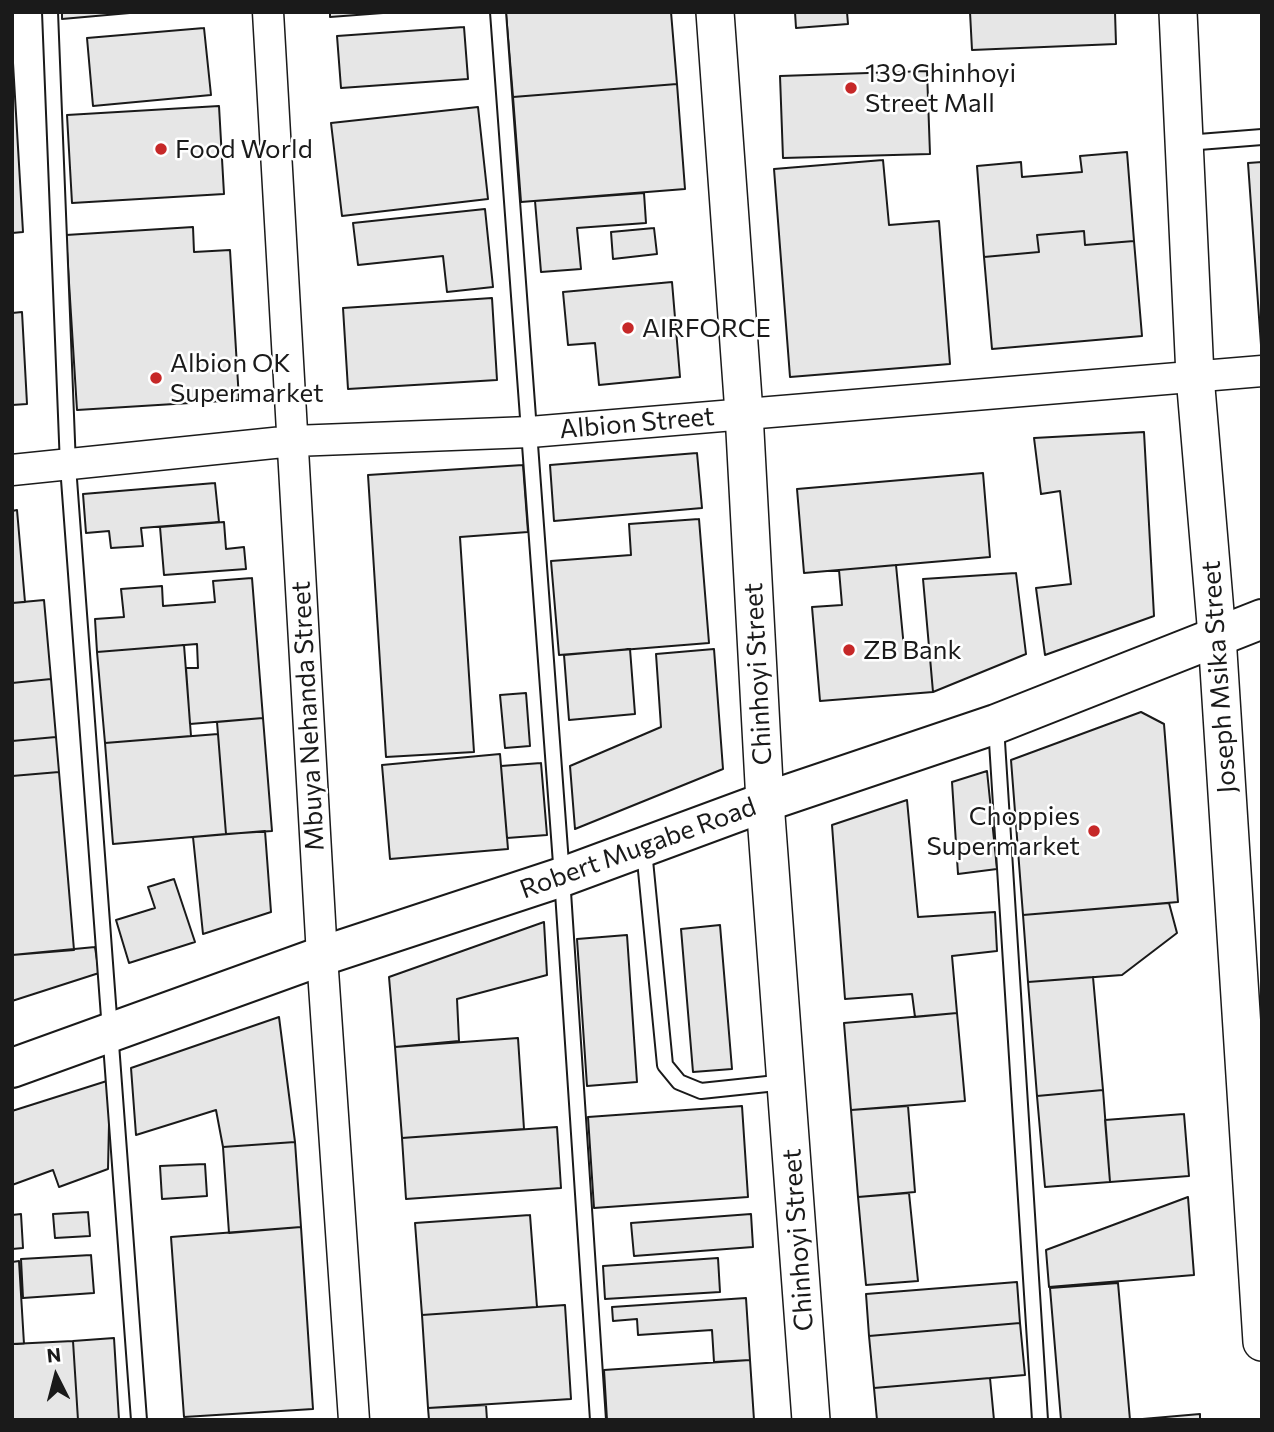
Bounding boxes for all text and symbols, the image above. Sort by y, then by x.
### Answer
place label: 139 Chinhoyi Street Mall [865,57,1016,119]
marker: 139 Chinhoyi Street Mall [843,80,859,96]
place label: Food World [175,133,313,165]
marker: Food World [153,141,169,157]
place label: AIRFORCE [642,312,771,344]
marker: AIRFORCE [620,320,636,336]
place label: Albion OK Supermarket [170,347,324,408]
marker: Albion OK Supermarket [148,370,164,386]
street label: Albion Street [558,401,716,445]
street label: Joseph Msika Street [1195,560,1243,794]
street label: Mbuya Nehanda Street [285,580,331,852]
street label: Chinhoyi Street [738,582,778,766]
place label: ZB Bank [863,634,962,666]
marker: ZB Bank [841,642,857,658]
street label: Robert Mugabe Road [516,791,760,905]
place label: Choppies Supermarket [926,800,1080,862]
marker: Choppies Supermarket [1086,823,1102,839]
street label: Chinhoyi Street [776,1148,820,1332]
north arrow [21,1341,91,1411]
text: N [45,1342,62,1367]

